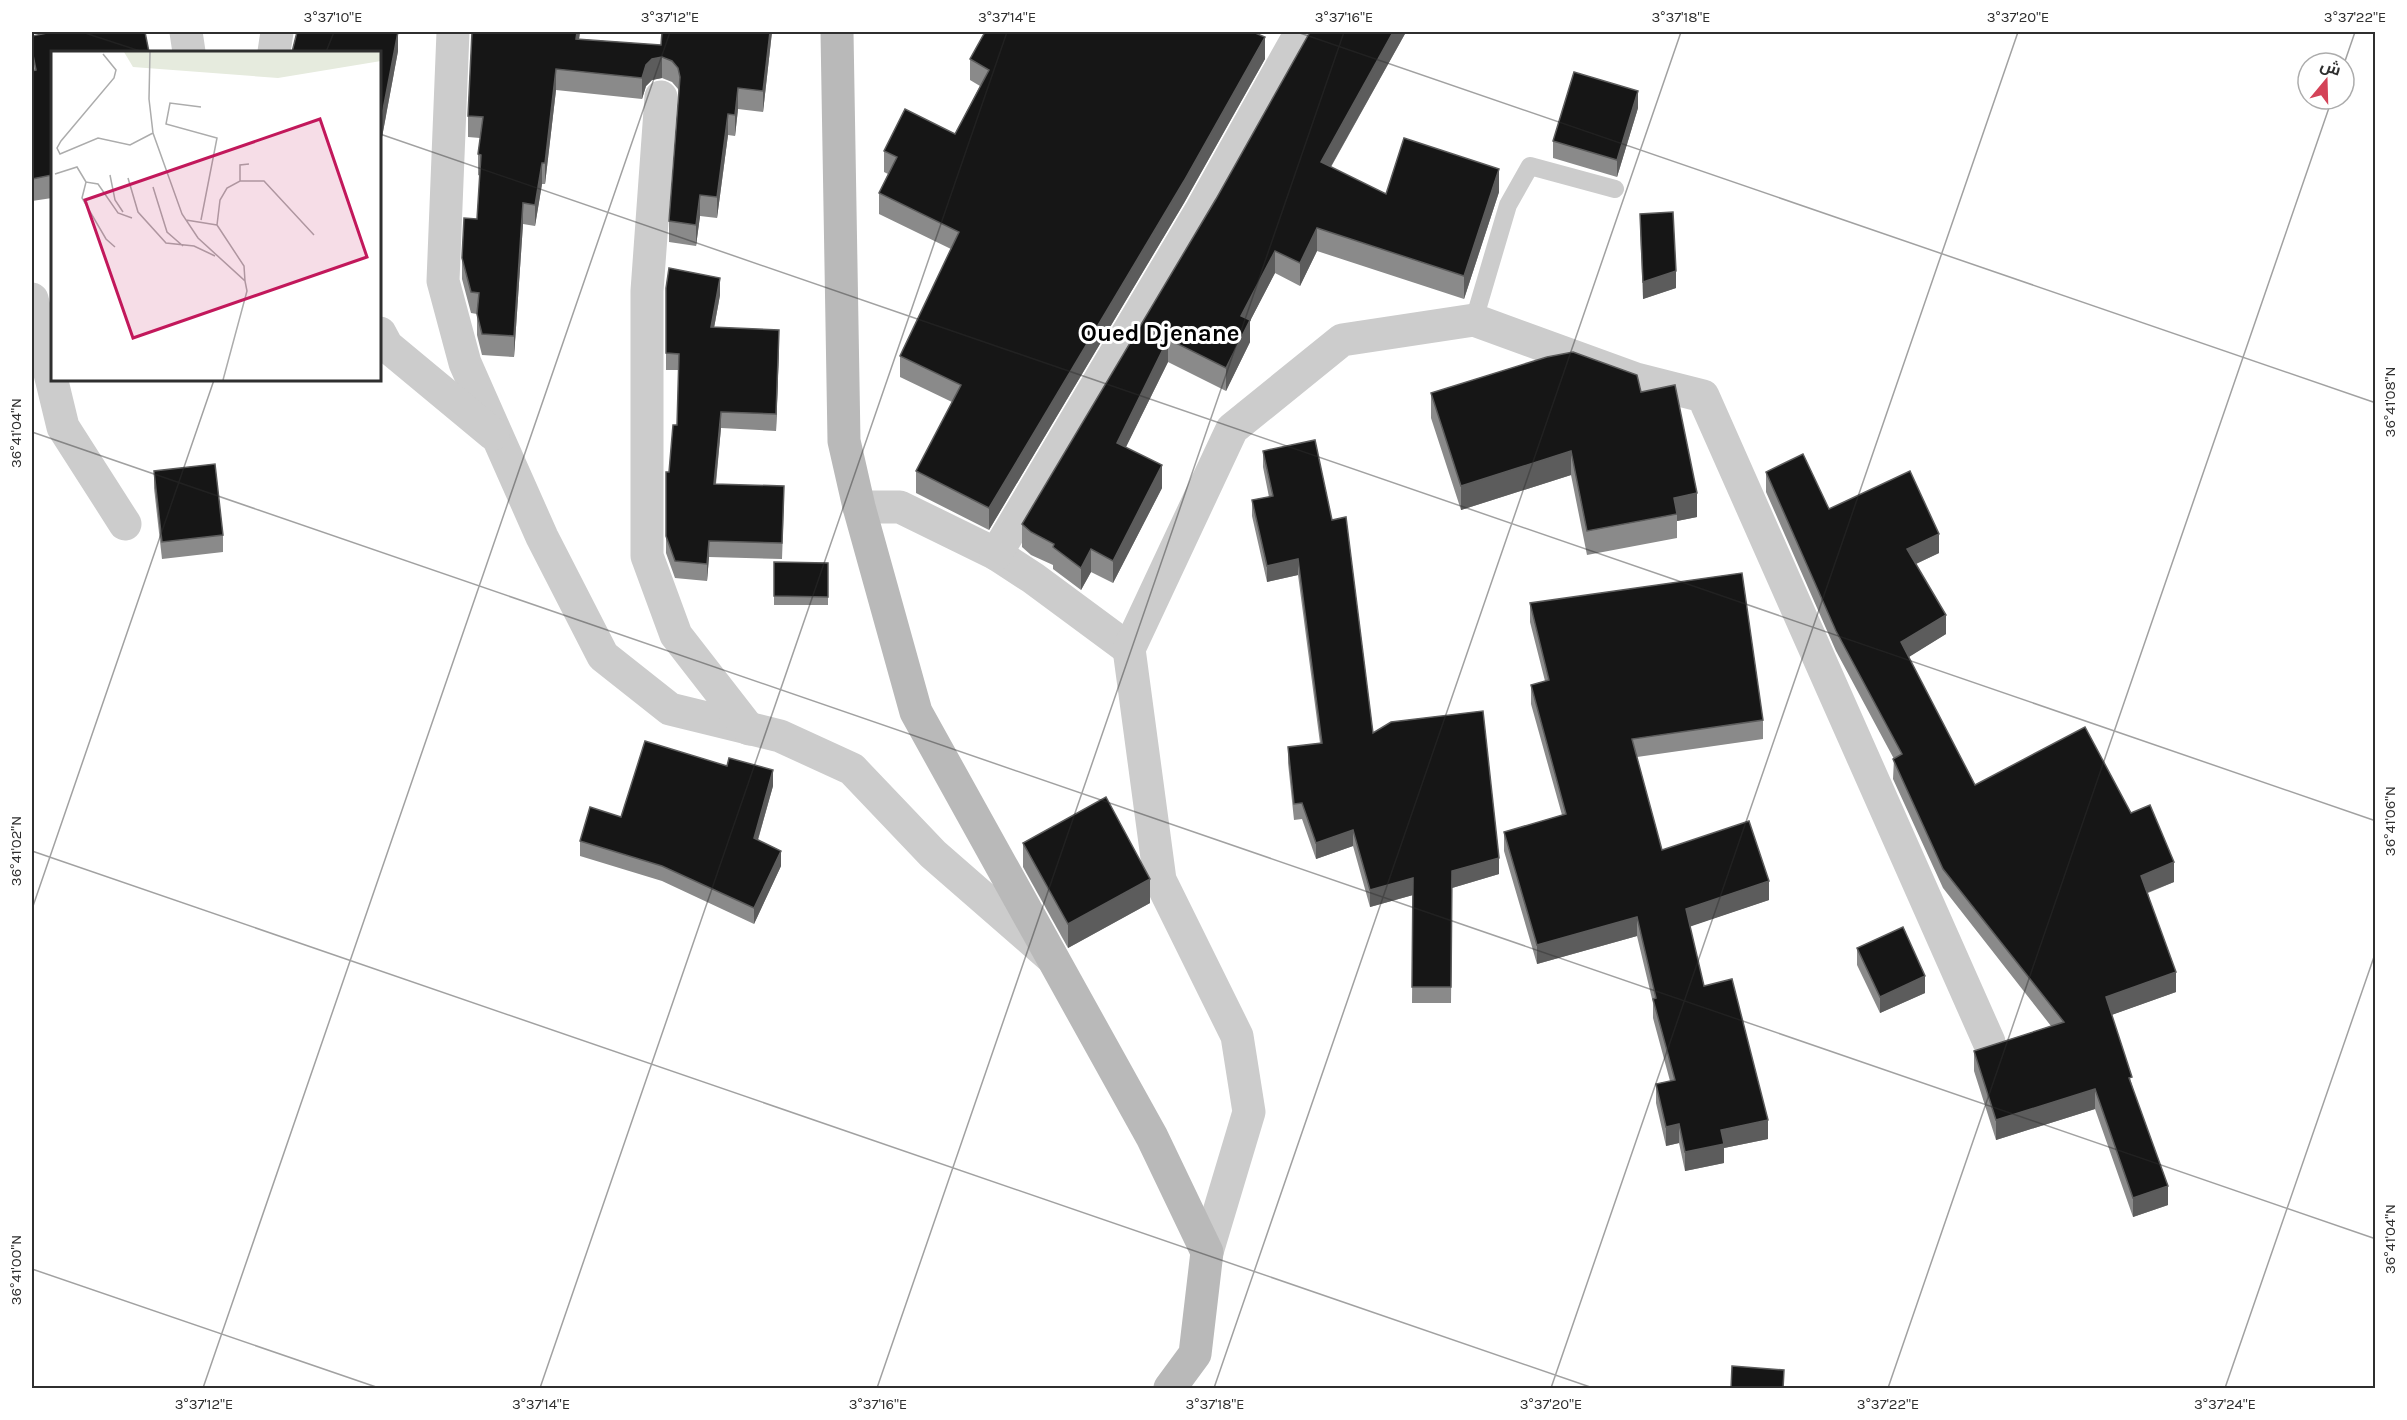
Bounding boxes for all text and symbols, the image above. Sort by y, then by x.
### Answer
text: 3°37'10"E [304,8,362,26]
text: 3°37'12"E [641,8,699,26]
text: 3°37'14"E [978,8,1036,26]
text: 3°37'16"E [1315,8,1373,26]
text: 3°37'18"E [1651,8,1711,26]
text: 3°37'20"E [1987,8,2049,26]
text: 3°37'22"E [2324,8,2386,26]
inset map [51,51,381,381]
north arrow [2296,51,2356,111]
text: ش [2318,55,2344,80]
district label: Oued Djenane [1081,319,1239,347]
text: 36°41'08"N [2381,367,2399,437]
text: 36°41'04"N [7,398,25,468]
text: 36°41'06"N [2381,786,2399,856]
text: 36°41'02"N [7,816,25,886]
text: 36°41'04"N [2381,1204,2399,1274]
text: 36°41'00"N [7,1235,25,1305]
text: 3°37'12"E [175,1395,233,1413]
text: 3°37'14"E [512,1395,570,1413]
text: 3°37'16"E [849,1395,907,1413]
text: 3°37'18"E [1185,1395,1245,1413]
text: 3°37'20"E [1520,1395,1582,1413]
text: 3°37'22"E [1857,1395,1919,1413]
text: 3°37'24"E [2194,1395,2256,1413]

